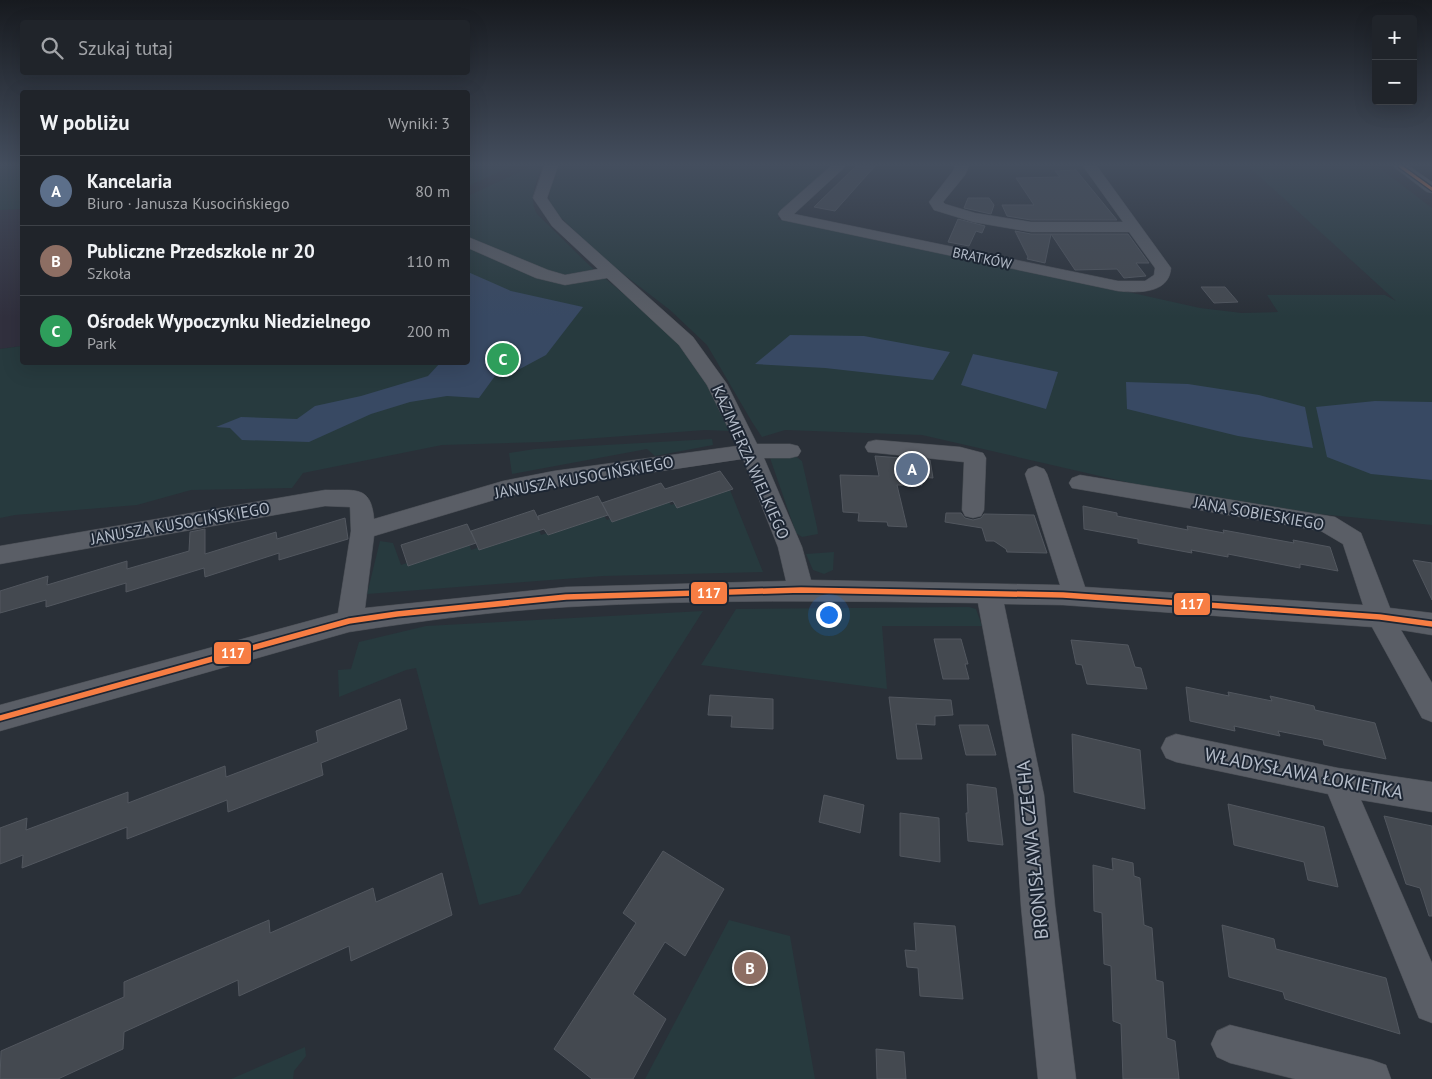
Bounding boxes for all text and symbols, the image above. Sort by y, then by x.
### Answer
map controls [1372,15,1417,105]
button: + [1372,15,1417,60]
search box [20,20,470,75]
icon: search [38,34,66,62]
text: Szukaj tutaj [78,36,173,60]
button: − [1372,60,1417,105]
text: W pobliżu [40,109,129,136]
text: Wyniki: 3 [388,113,450,133]
text: Kancelaria [87,169,172,193]
text: A [51,181,61,201]
text: 80 m [415,181,450,201]
text: Biuro · Janusza Kusocińskiego [87,193,289,213]
text: Publiczne Przedszkole nr 20 [87,239,315,263]
street label: BRATKÓW [951,243,1014,273]
text: B [51,251,61,271]
text: 110 m [407,251,450,271]
text: Szkoła [87,263,131,283]
text: Ośrodek Wypoczynku Niedzielnego [87,309,371,333]
text: C [52,321,60,341]
text: 200 m [407,321,450,341]
text: Park [87,333,116,353]
pin: C [487,340,519,378]
street label: KAZIMIERZA WIELKIEGO [708,382,794,542]
pin: A [896,450,928,488]
street label: JANUSZA KUSOCIŃSKIEGO [492,451,675,503]
street label: JANA SOBIESKIEGO [1191,492,1326,534]
street label: JANUSZA KUSOCIŃSKIEGO [88,497,271,549]
line badge: 117 [690,581,728,605]
text: 117 [697,584,721,602]
line badge: 117 [1173,592,1211,616]
text: 117 [1180,595,1204,613]
your location [816,602,842,628]
line badge: 117 [213,641,252,665]
text: 117 [221,644,245,662]
street label: WŁADYSŁAWA ŁOKIETKA [1203,742,1405,804]
street label: BRONISŁAWA CZECHA [1011,759,1053,941]
pin: B [734,949,766,987]

